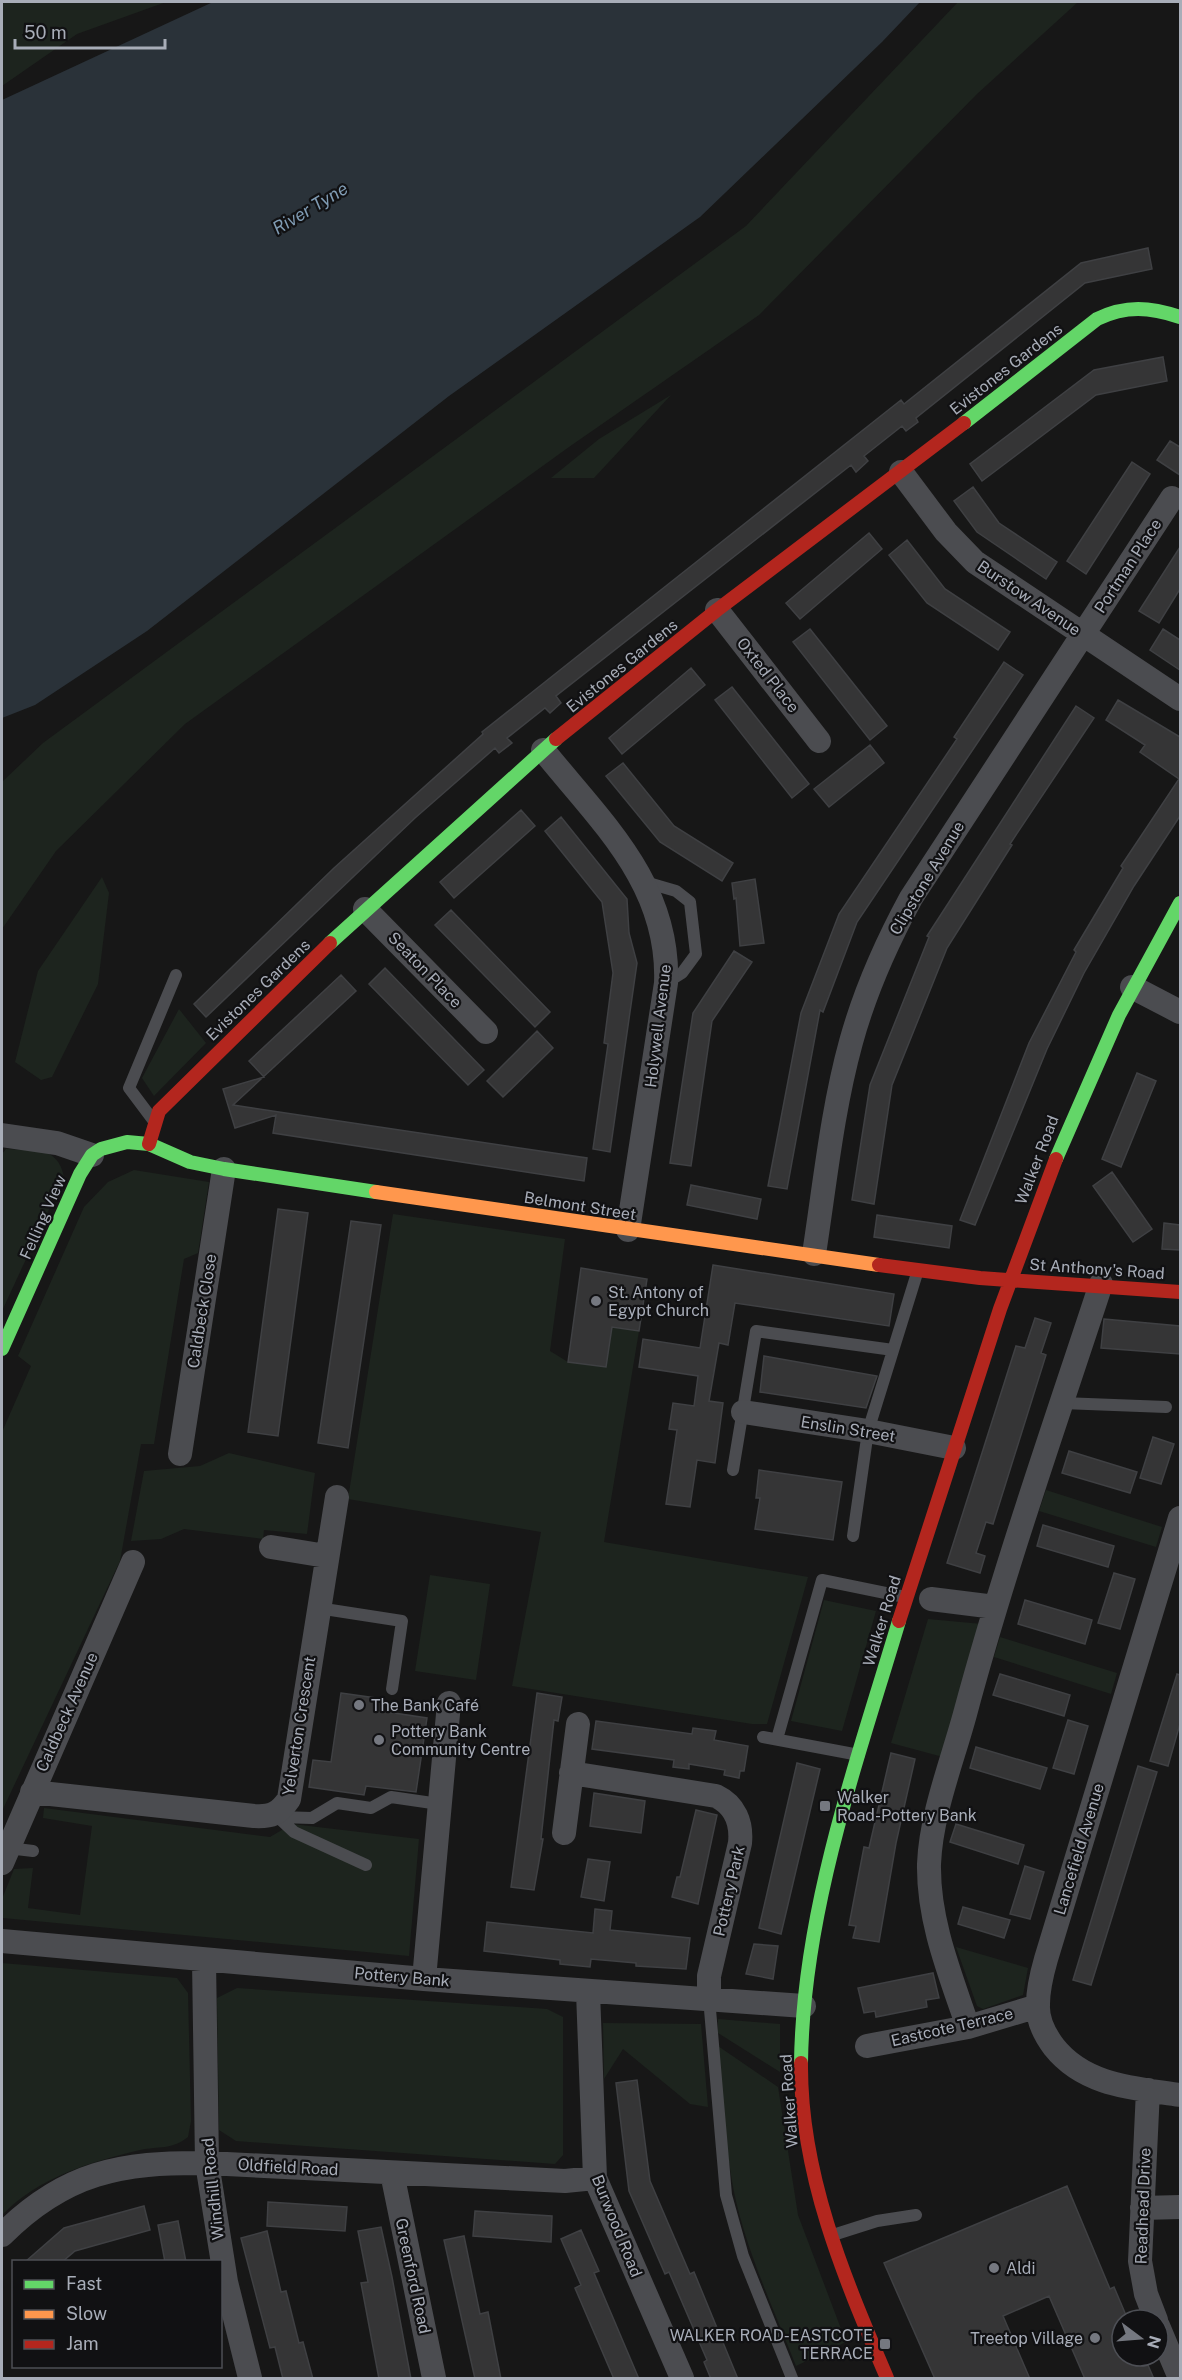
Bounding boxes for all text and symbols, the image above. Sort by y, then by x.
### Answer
scale bar [15,12,165,50]
text: 50 m [24,22,67,43]
water label: River Tyne [269,177,352,239]
street label: Evistones Gardens [946,319,1066,419]
street label: Portman Place [1090,515,1166,617]
street label: Burstow Avenue [974,556,1084,640]
street label: Evistones Gardens [563,615,681,717]
street label: Oxted Place [733,634,803,716]
street label: Clipstone Avenue [886,818,968,938]
street label: Seaton Place [384,928,466,1012]
street label: Evistones Gardens [202,935,314,1045]
street label: Holywell Avenue [641,963,675,1089]
street label: Walker Road [1011,1113,1063,1207]
street label: Felling View [16,1171,70,1262]
street label: Belmont Street [523,1188,637,1224]
street label: Caldbeck Close [184,1252,220,1370]
street label: St Anthony's Road [1029,1255,1165,1283]
place label: St. Antony of Egypt Church [608,1283,709,1320]
marker: St. Antony of Egypt Church [589,1294,603,1308]
street label: Enslin Street [799,1412,897,1446]
street label: Walker Road [859,1573,905,1669]
street label: Caldbeck Avenue [32,1649,102,1775]
street label: Yelverton Crescent [279,1655,319,1797]
place label: The Bank Café [371,1696,479,1715]
marker: The Bank Café [352,1698,366,1712]
place label: Pottery Bank Community Centre [391,1722,530,1759]
marker: Pottery Bank Community Centre [372,1733,386,1747]
street label: Lancefield Avenue [1050,1781,1108,1917]
place label: Walker Road-Pottery Bank [837,1788,977,1825]
marker: Walker Road-Pottery Bank [818,1799,832,1813]
street label: Pottery Park [709,1844,749,1938]
street label: Pottery Bank [353,1963,451,1991]
street label: Eastcote Terrace [889,2004,1015,2050]
street label: Walker Road [776,2054,802,2148]
street label: Windhill Road [198,2137,228,2241]
street label: Readhead Drive [1131,2147,1155,2265]
street label: Oldfield Road [237,2155,339,2179]
street label: Burwood Road [588,2172,646,2280]
street label: Greenford Road [391,2216,435,2336]
place label: Aldi [1006,2259,1035,2278]
legend [12,2260,222,2368]
marker: Aldi [987,2261,1001,2275]
text: Fast [66,2273,102,2294]
text: Slow [66,2303,107,2324]
north arrow [1110,2308,1170,2368]
place label: WALKER ROAD-EASTCOTE TERRACE [670,2326,873,2363]
place label: Treetop Village [970,2329,1083,2348]
marker: Treetop Village [1088,2331,1102,2345]
text: Jam [66,2333,99,2354]
text: N [1143,2333,1165,2351]
marker: WALKER ROAD-EASTCOTE TERRACE [878,2337,892,2351]

